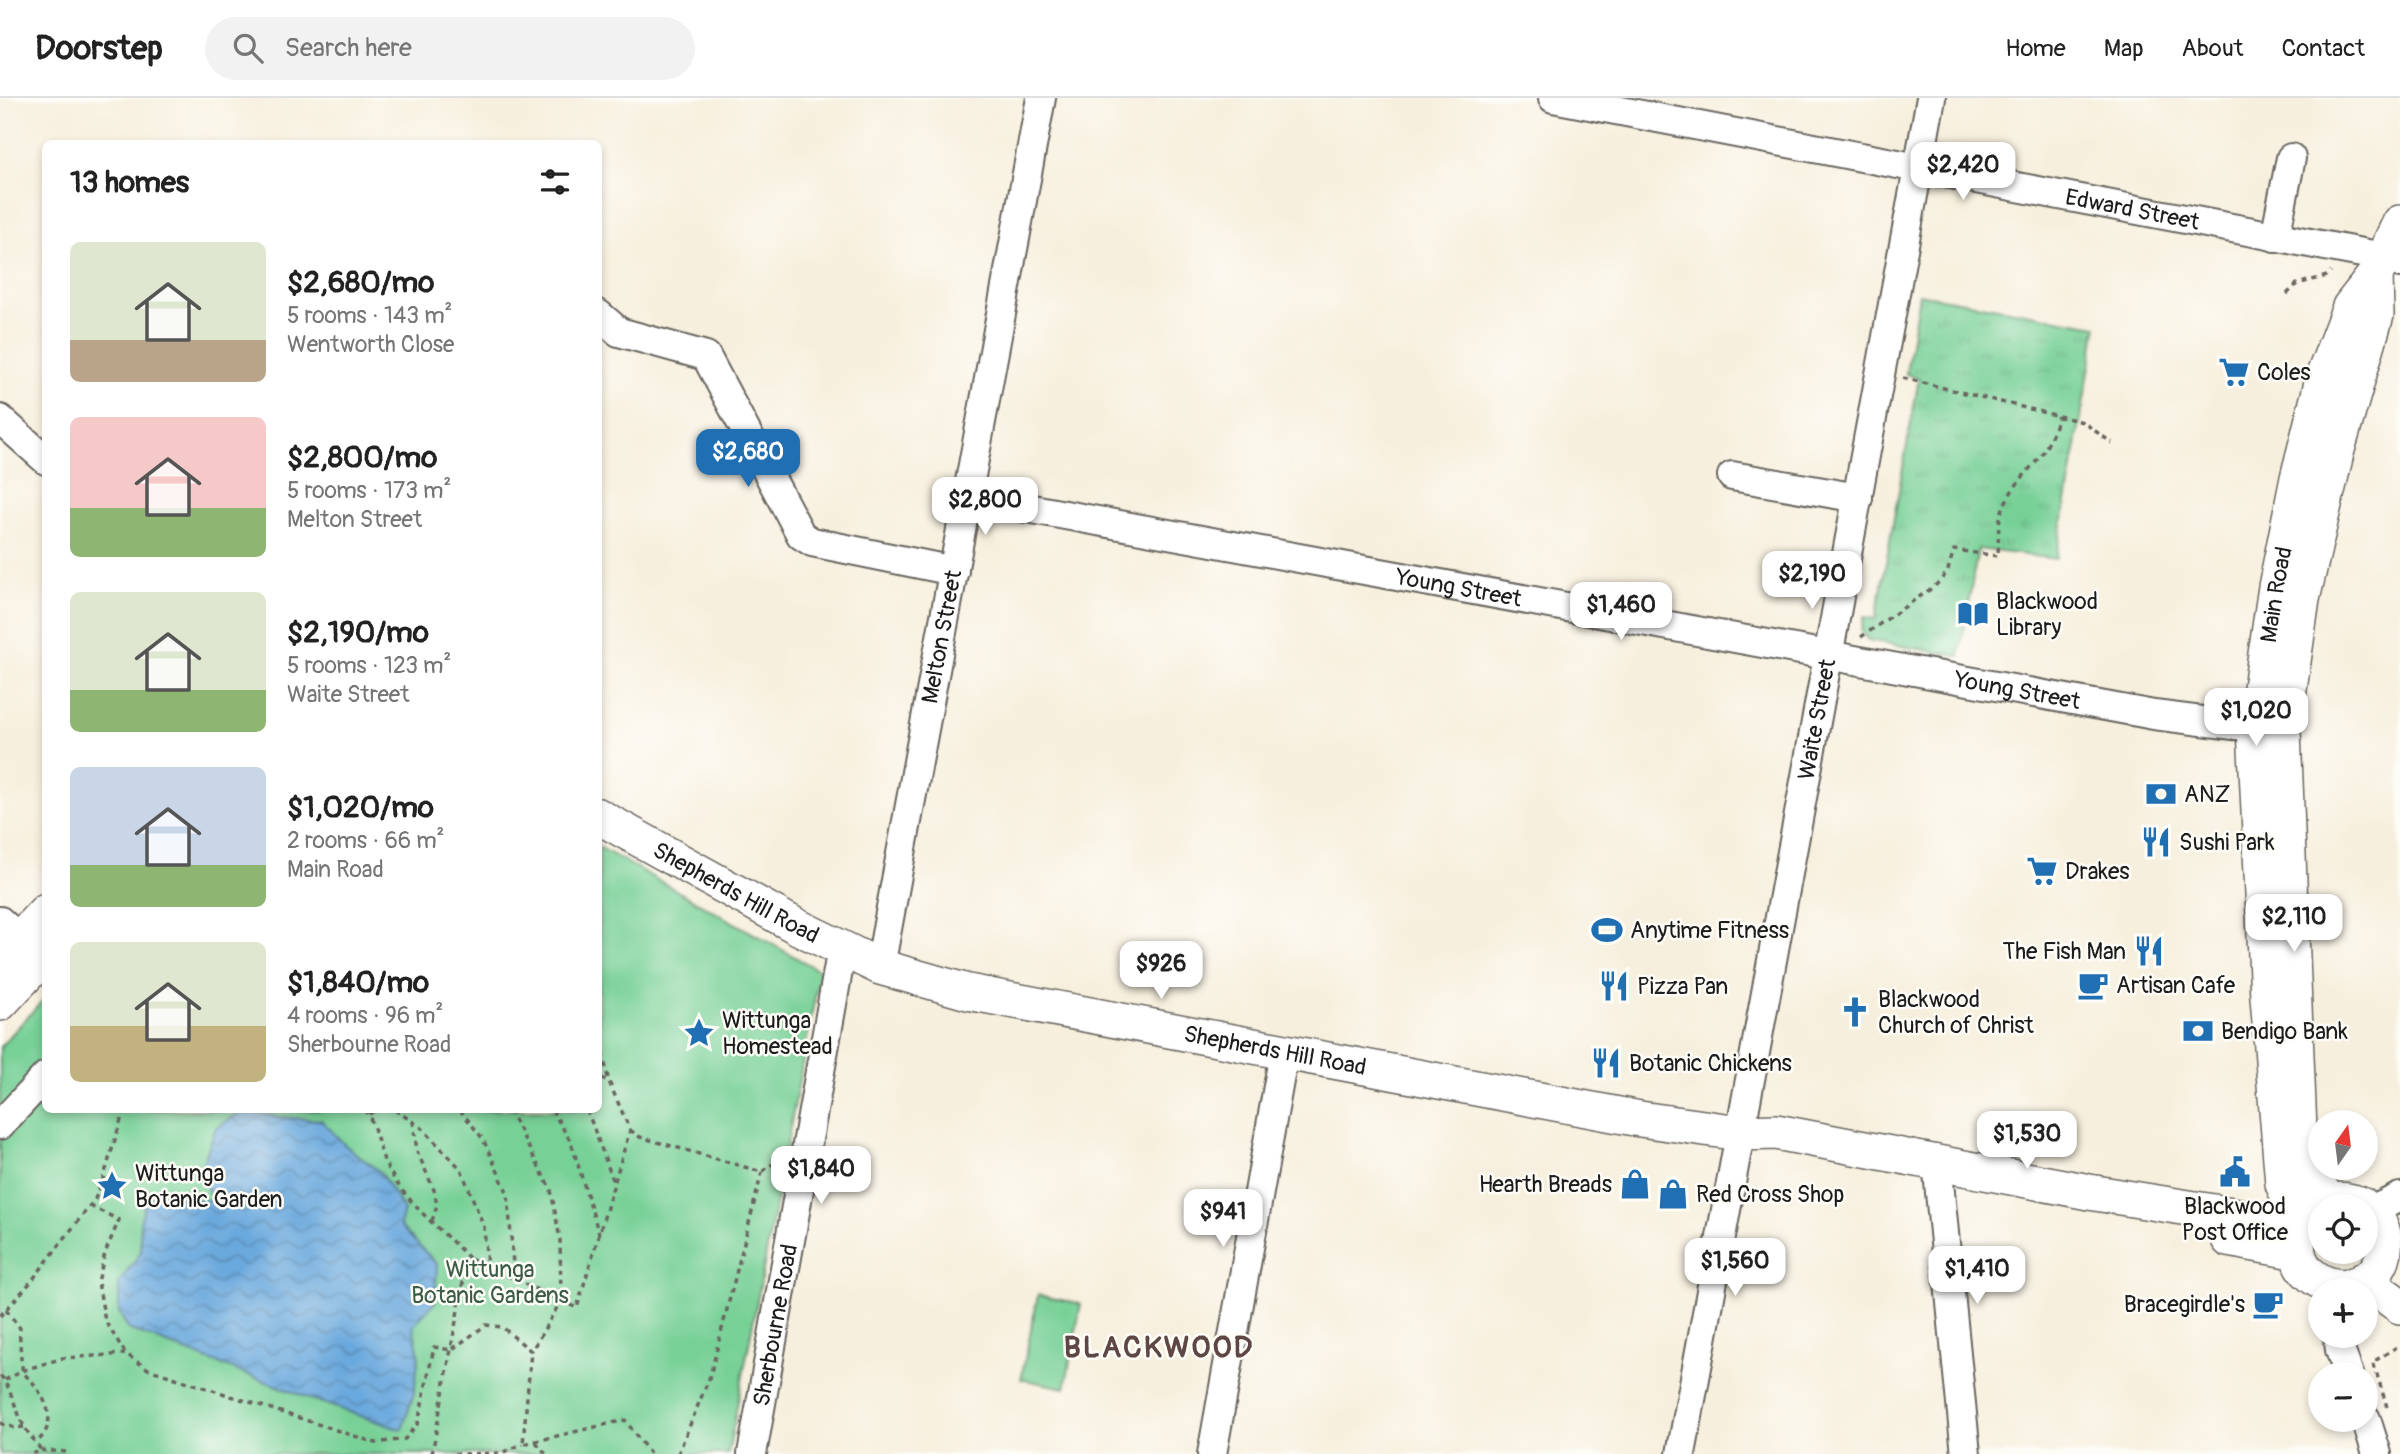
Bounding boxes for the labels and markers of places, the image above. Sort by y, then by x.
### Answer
pin: $2,420 [1906,142,2020,202]
supermarket icon: Coles [2217,355,2251,389]
place label: Coles [2257,358,2311,387]
pin: $2,680 [691,430,805,489]
pin: $2,800 [928,478,1042,537]
pin: $2,190 [1755,552,1869,611]
pin: $1,460 [1564,582,1678,642]
place label: Blackwood Library [1996,587,2098,642]
library icon: Blackwood Library [1956,597,1990,631]
pin: $1,020 [2199,688,2313,748]
bank icon: ANZ [2144,777,2178,811]
place label: ANZ [2184,780,2230,809]
restaurant icon: Sushi Park [2139,825,2173,859]
place label: Sushi Park [2179,828,2275,857]
supermarket icon: Drakes [2025,854,2059,888]
place label: Drakes [2065,857,2130,886]
pin: $2,110 [2237,894,2351,954]
sports icon: Anytime Fitness [1590,913,1624,947]
place label: Anytime Fitness [1630,916,1789,945]
restaurant icon: The Fish Man [2132,934,2166,968]
place label: The Fish Man [2003,937,2126,966]
pin: $926 [1120,942,1202,1001]
cafe icon: Artisan Cafe [2076,968,2110,1002]
restaurant icon: Pizza Pan [1597,969,1631,1003]
place label: Artisan Cafe [2116,971,2236,1000]
place label: Pizza Pan [1637,972,1728,1001]
place label: Blackwood Church of Christ [1878,985,2034,1040]
church icon: Blackwood Church of Christ [1838,995,1872,1029]
place label: Wittunga Homestead [722,1006,833,1061]
bank icon: Bendigo Bank [2181,1014,2215,1048]
place icon: Wittunga Homestead [682,1016,716,1050]
place label: Bendigo Bank [2221,1017,2348,1046]
restaurant icon: Botanic Chickens [1589,1046,1623,1080]
place label: Botanic Chickens [1629,1049,1792,1078]
pin: $1,530 [1970,1112,2084,1171]
pin: $1,840 [764,1146,878,1206]
public building icon: Blackwood Post Office [2218,1155,2252,1189]
place label: Wittunga Botanic Garden [135,1159,283,1214]
shop icon: Hearth Breads [1618,1167,1652,1201]
place icon: Wittunga Botanic Garden [95,1169,129,1203]
place label: Hearth Breads [1479,1170,1612,1199]
shop icon: Red Cross Shop [1656,1177,1690,1211]
place label: Red Cross Shop [1696,1180,1844,1209]
pin: $941 [1182,1190,1264,1249]
place label: Blackwood Post Office [2182,1192,2289,1247]
pin: $1,560 [1678,1238,1792,1298]
pin: $1,410 [1920,1246,2034,1306]
cafe icon: Bracegirdle's [2251,1287,2285,1321]
place label: Bracegirdle's [2124,1290,2245,1319]

